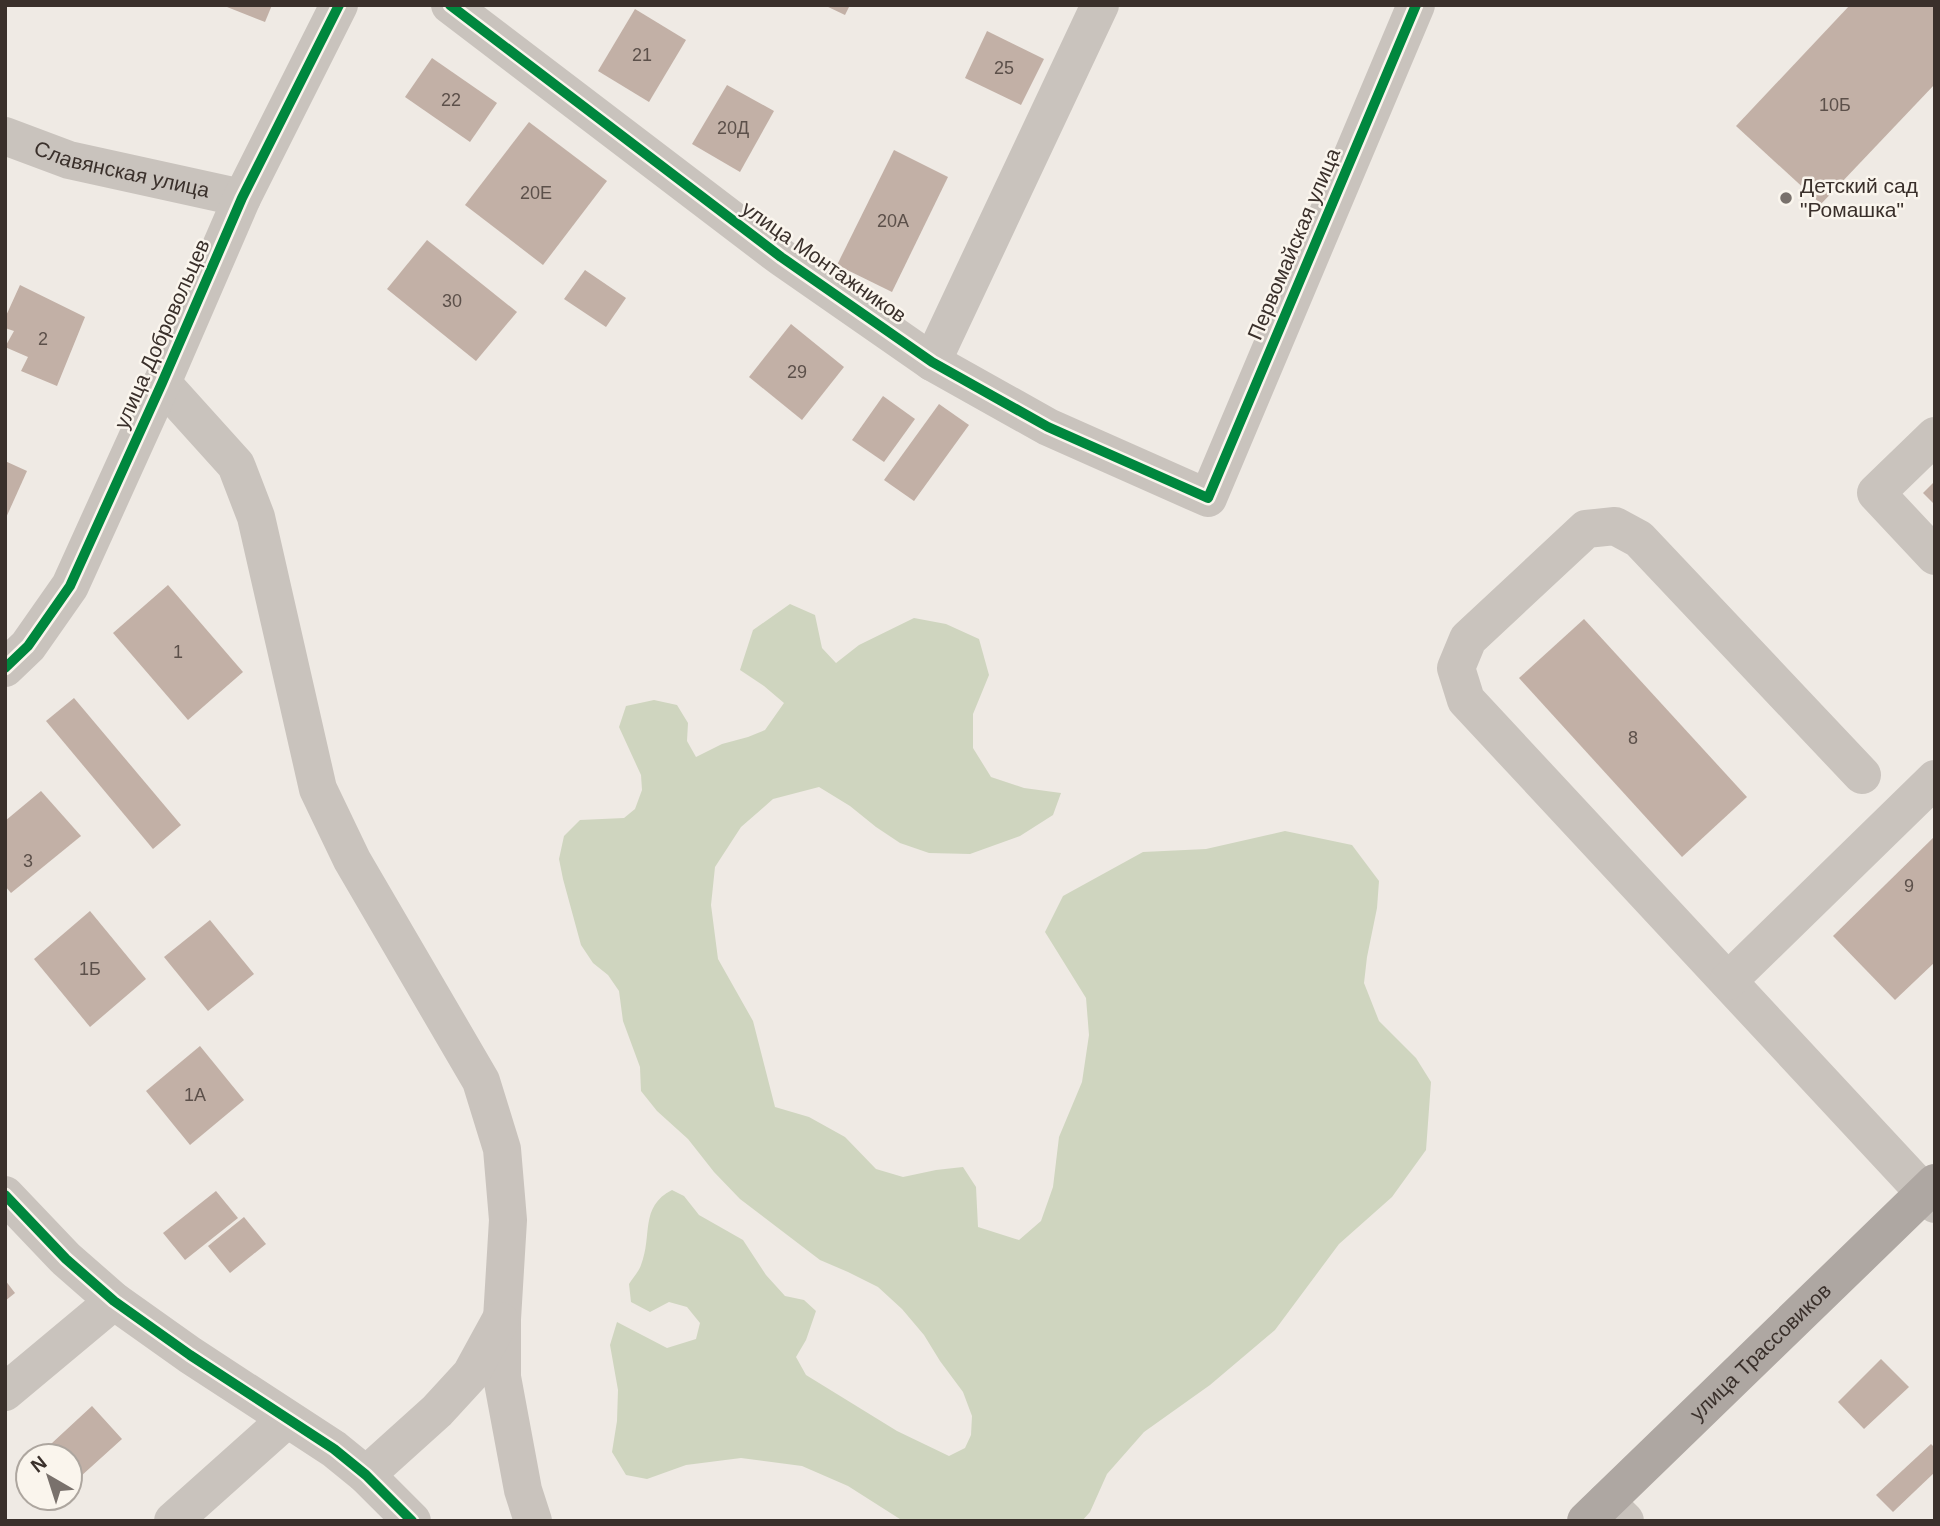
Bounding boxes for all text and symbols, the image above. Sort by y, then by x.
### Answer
house number: 21 [632,45,652,65]
house number: 25 [994,58,1014,78]
house number: 22 [441,90,461,110]
house number: 10Б [1819,95,1851,115]
house number: 20Д [717,118,749,138]
street label: Славянская улица [31,136,212,202]
street label: Первомайская улица [1243,144,1344,343]
place label: Детский сад "Ромашка" [1800,174,1918,221]
house number: 20Е [520,183,552,203]
marker: Детский сад "Ромашка" [1778,190,1794,206]
street label: улица Монтажников [738,196,911,327]
house number: 20А [877,211,909,231]
street label: улица Добровольцев [109,235,214,432]
house number: 30 [442,291,462,311]
house number: 2 [38,329,48,349]
house number: 29 [787,362,807,382]
house number: 1 [173,642,183,662]
house number: 8 [1628,728,1638,748]
house number: 3 [23,851,33,871]
house number: 9 [1904,876,1914,896]
house number: 1Б [79,959,101,979]
house number: 1А [184,1085,206,1105]
street label: улица Трассовиков [1685,1278,1835,1425]
north arrow [14,1442,84,1512]
text: N [27,1452,51,1477]

